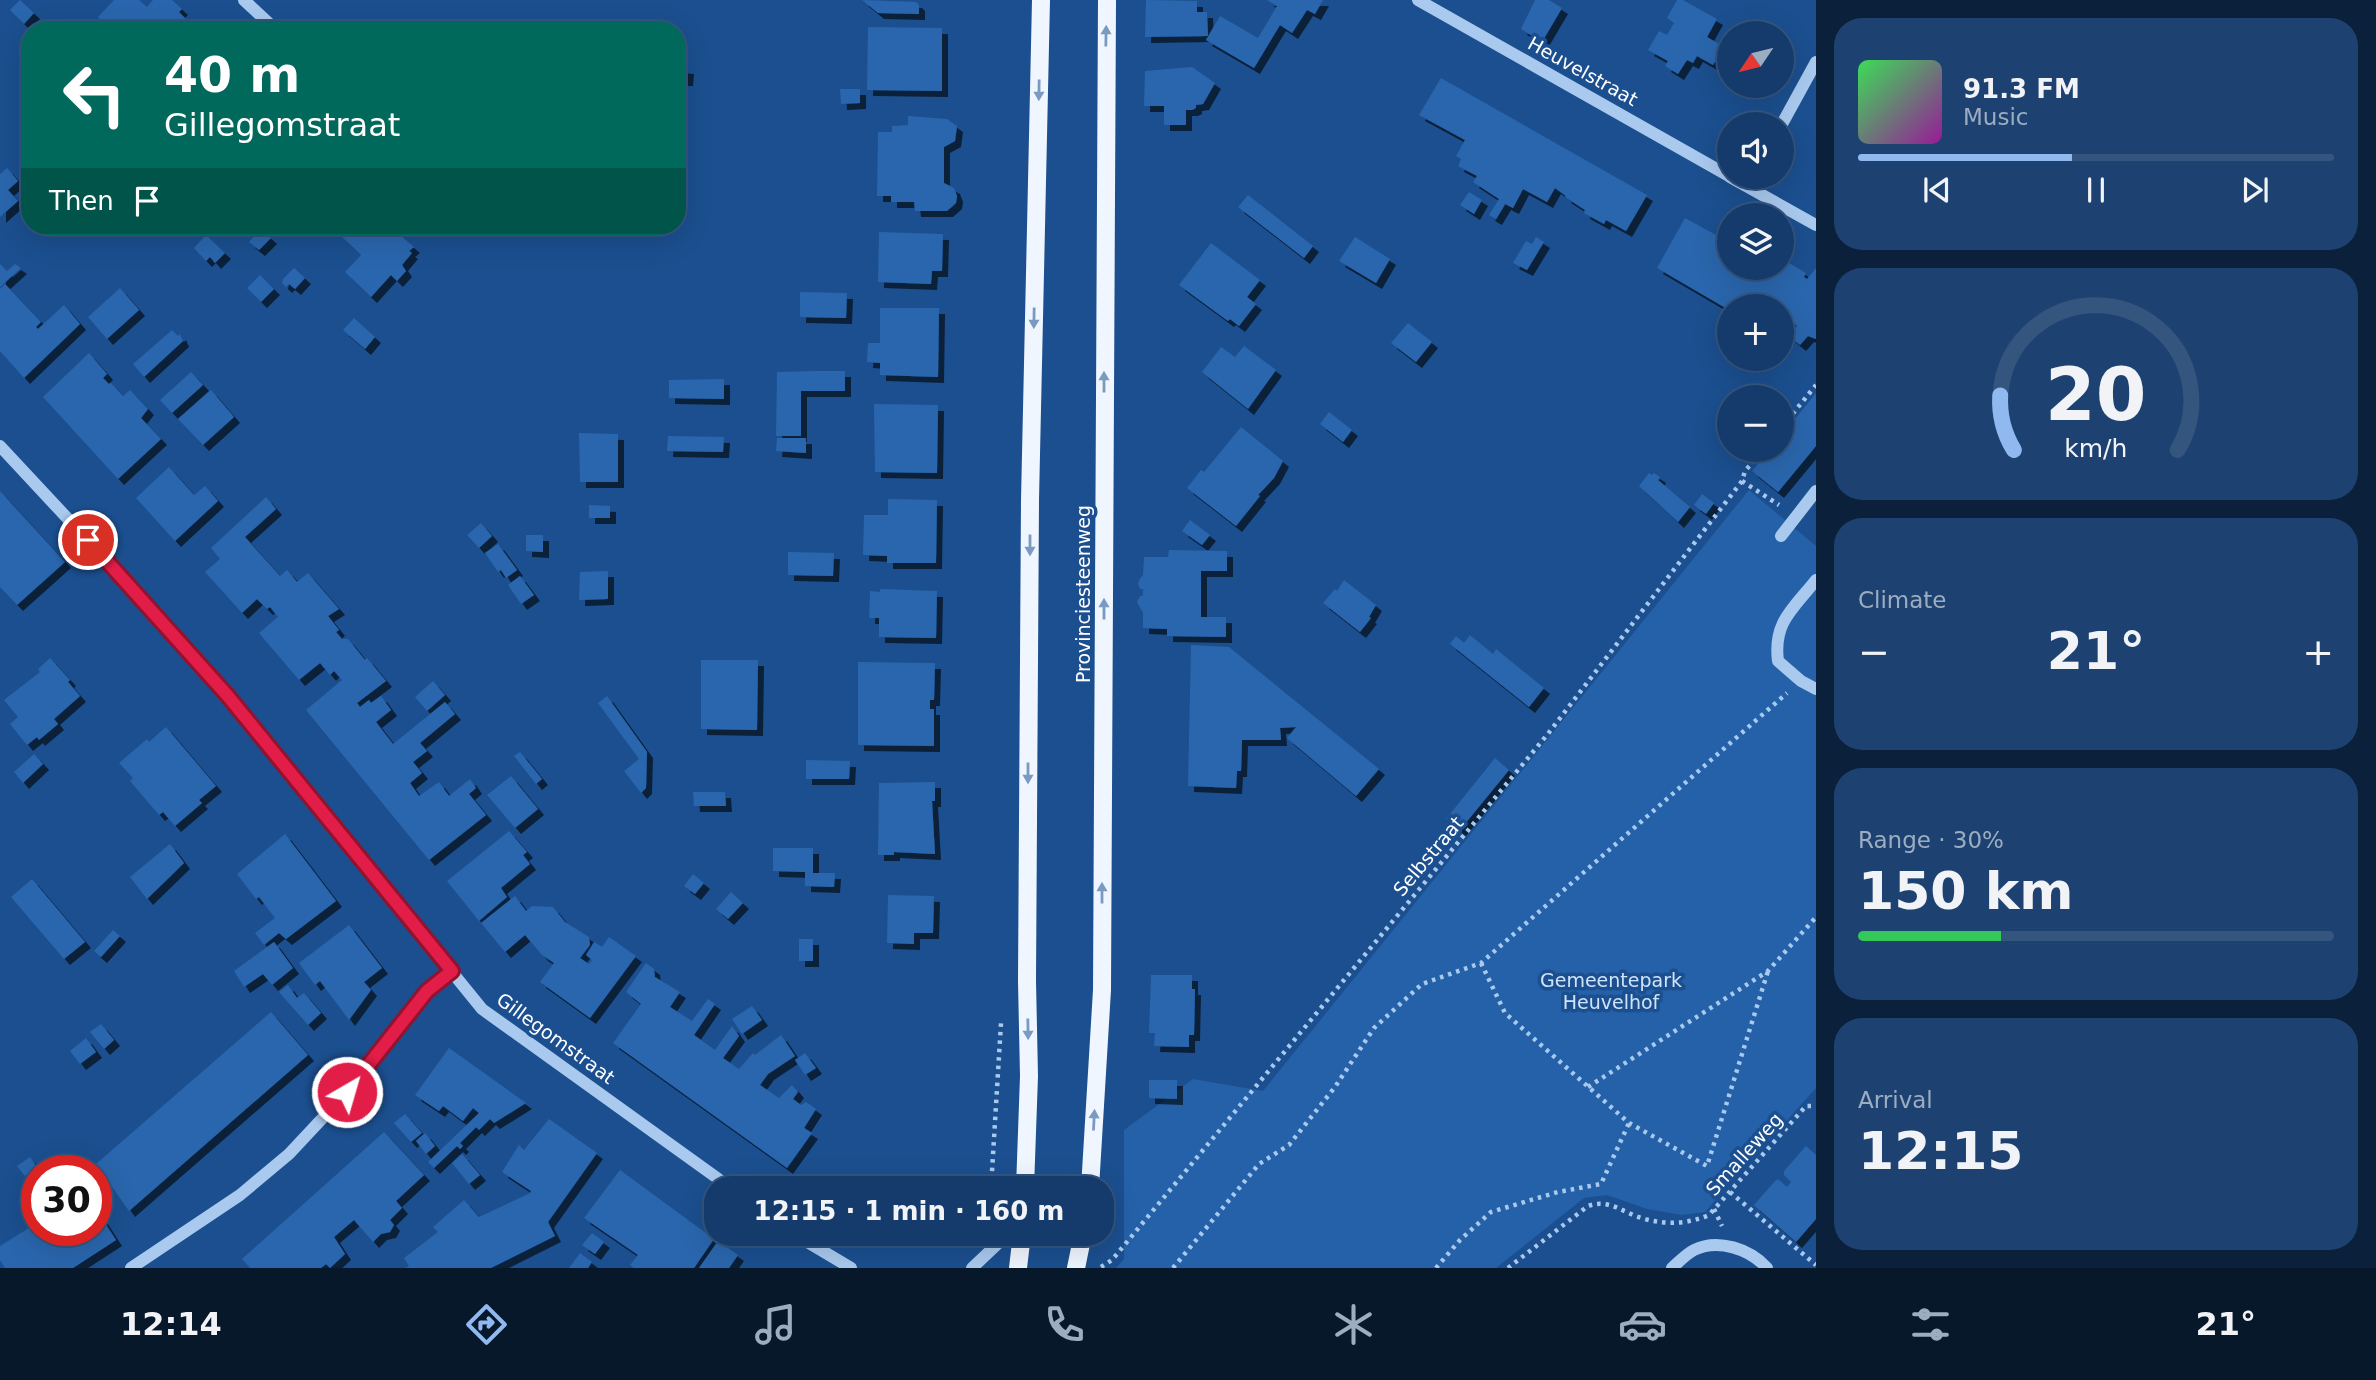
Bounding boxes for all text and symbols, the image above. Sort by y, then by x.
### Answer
north arrow [1717,21,1794,98]
map controls [1717,21,1794,462]
one-way arrow [1100,25,1112,47]
street label: Heuvelstraat [1524,32,1642,110]
text: 40 m [164,47,300,104]
icon: left [49,49,140,140]
text: 91.3 FM [1963,74,2080,104]
one-way arrow [1033,80,1044,102]
text: Music [1963,104,2028,130]
text: Gillegomstraat [164,106,400,144]
button: sound [1717,112,1794,189]
icon: previous [1918,171,1956,209]
icon: pause [2077,171,2115,209]
icon: next [2236,171,2274,209]
icon: arrive [128,182,166,220]
text: Then [49,186,114,216]
button: layers [1717,203,1794,280]
button: + [1717,294,1794,371]
one-way arrow [1028,307,1039,329]
text: 20 [2045,352,2147,437]
one-way arrow [1098,371,1110,393]
button: − [1717,385,1794,462]
text: km/h [2064,434,2128,463]
street label: Provinciesteenweg [1072,505,1094,683]
pin [58,510,118,570]
icon: arrive [69,521,107,559]
one-way arrow [1024,535,1036,557]
text: Climate [1858,587,1947,613]
one-way arrow [1098,598,1110,620]
text: 21° [2047,621,2145,681]
text: − [1858,630,1890,674]
text: + [2302,630,2334,674]
one-way arrow [1022,762,1034,784]
street label: Selbstraat [1388,812,1468,900]
text: Range · 30% [1858,827,2004,853]
text: 150 km [1858,861,2073,921]
one-way arrow [1096,882,1108,904]
park label: Gemeentepark Heuvelhof [1540,969,1682,1013]
street label: Gillegomstraat [493,988,619,1088]
one-way arrow [1022,1018,1034,1040]
position arrow [310,1055,384,1129]
text: Arrival [1858,1087,1933,1113]
street label: Smalleweg [1701,1108,1787,1200]
one-way arrow [1088,1109,1099,1131]
text: 12:15 [1858,1121,2024,1181]
speed limit sign: 30 [21,1155,112,1246]
text: 12:15 · 1 min · 160 m [754,1196,1064,1226]
icon: directions [462,1300,511,1349]
icon: music [751,1300,800,1349]
icon: phone [1040,1300,1089,1349]
icon: climate [1329,1300,1378,1349]
icon: car [1618,1300,1667,1349]
icon: filters [1906,1300,1955,1349]
text: 12:14 [120,1305,222,1343]
text: 21° [2195,1305,2256,1343]

